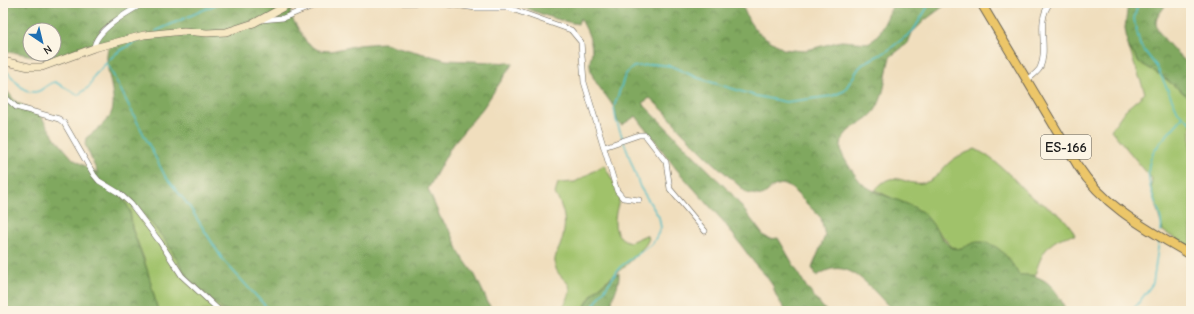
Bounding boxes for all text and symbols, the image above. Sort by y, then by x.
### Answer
north arrow [22,22,62,62]
text: N [41,42,54,57]
road number: ES-166 [1041,135,1091,159]

